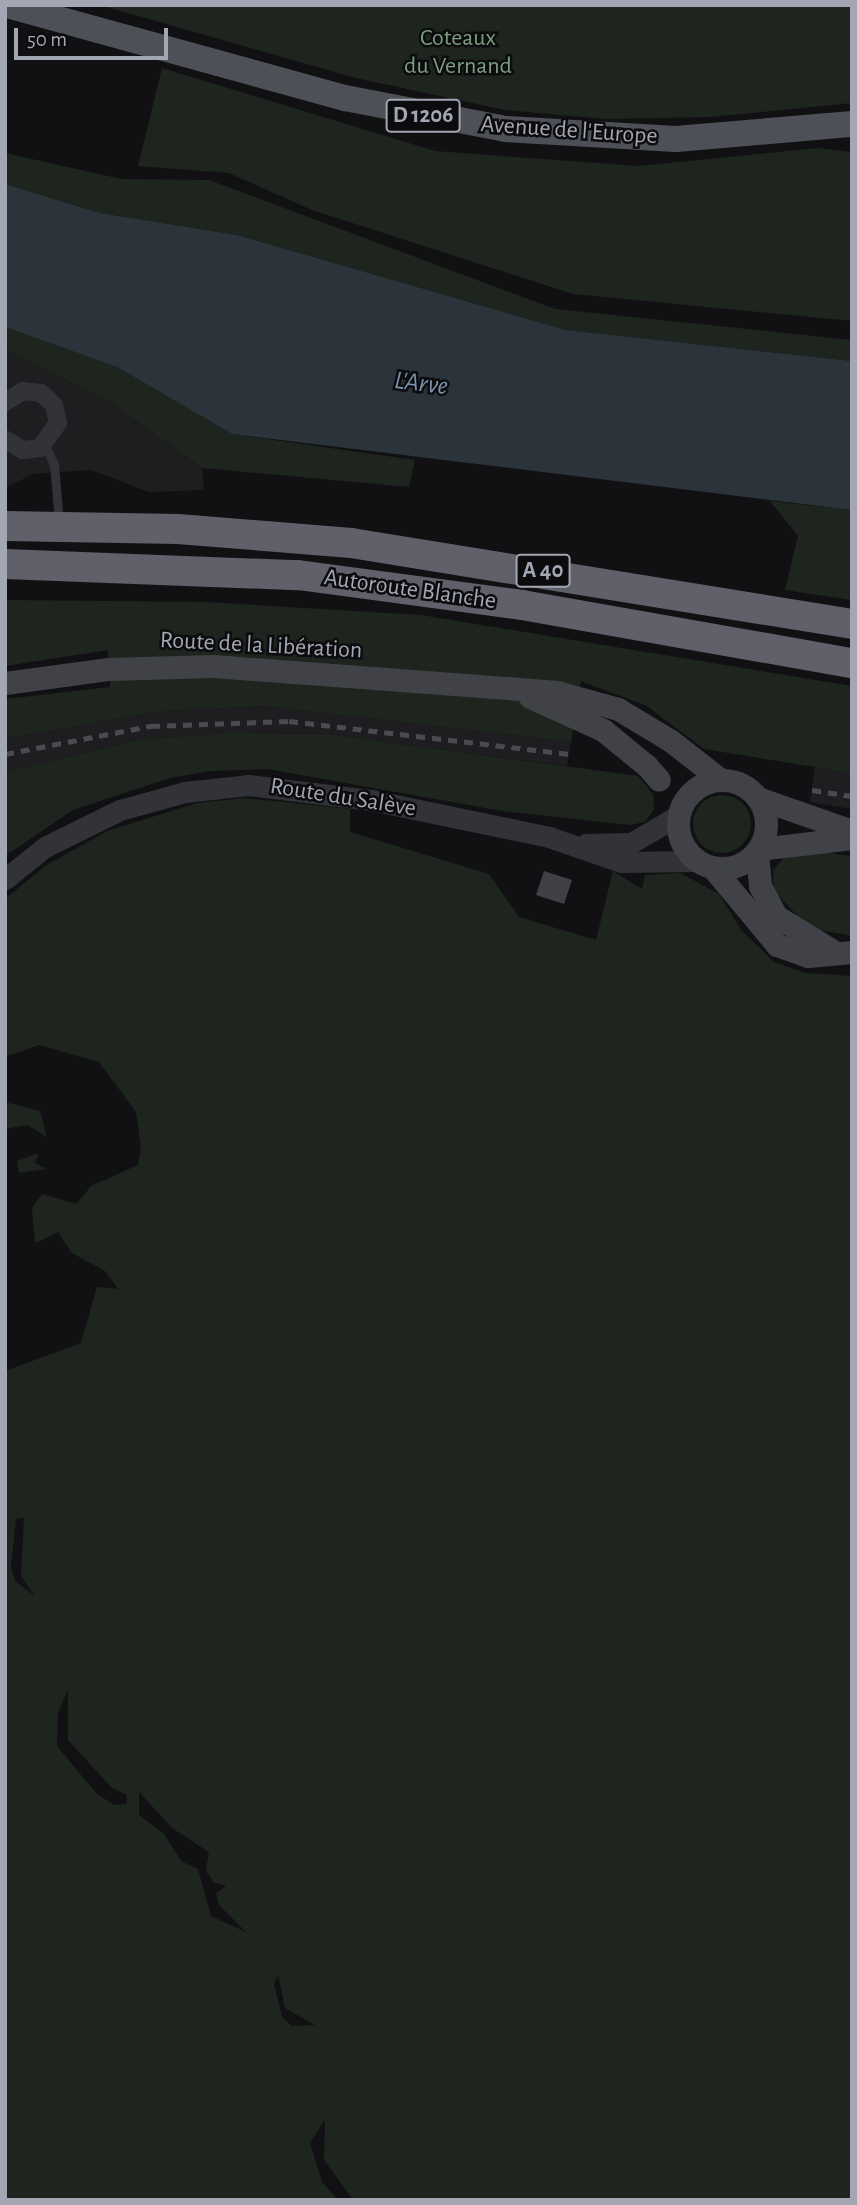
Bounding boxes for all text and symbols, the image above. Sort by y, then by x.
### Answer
scale bar [18,14,172,58]
park label: Coteaux du Vernand [404,25,512,81]
text: 50 m [27,29,67,50]
road number: D 1206 [384,97,462,136]
street label: Avenue de l'Europe [480,110,658,152]
water label: L'Arve [393,365,449,403]
road number: A 40 [515,552,571,590]
street label: Autoroute Blanche [322,564,498,616]
street label: Route de la Libération [159,626,363,666]
street label: Route du Salève [268,772,418,824]

